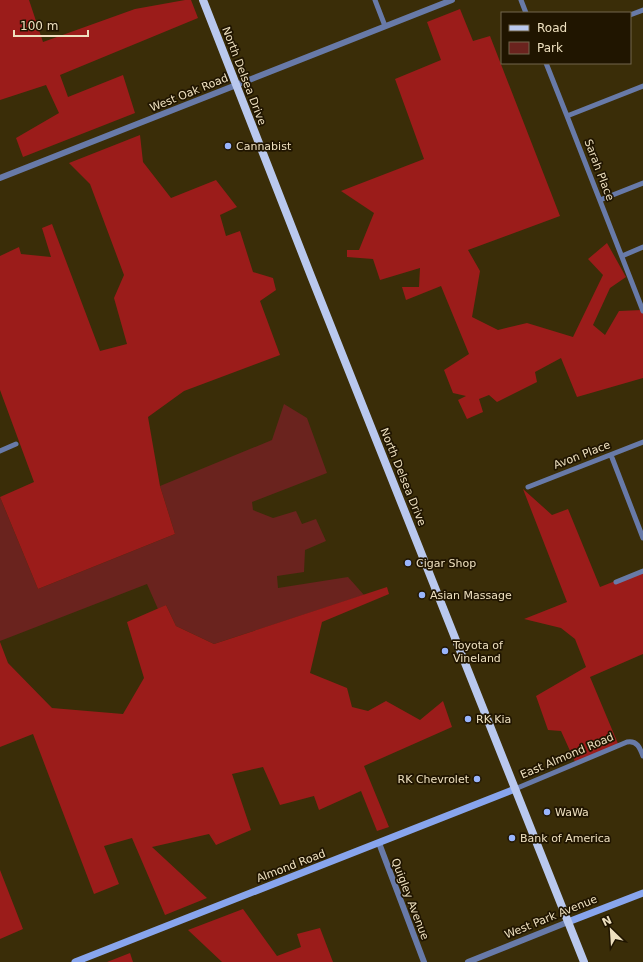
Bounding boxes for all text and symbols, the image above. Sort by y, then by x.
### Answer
scale bar [14,12,88,38]
legend [501,12,631,64]
text: 100 m [20,19,58,33]
text: Road [537,21,567,35]
street label: North Delsea Drive [219,25,269,127]
text: Park [537,41,563,55]
street label: West Oak Road [148,71,230,115]
street label: Sarah Place [581,137,617,203]
place label: Cannabist [236,140,292,153]
marker: Cannabist [223,141,233,151]
street label: North Delsea Drive [377,426,429,528]
street label: Avon Place [552,438,612,472]
place label: Cigar Shop [416,557,476,570]
marker: Cigar Shop [403,558,413,568]
place label: Asian Massage [430,589,512,602]
marker: Asian Massage [417,590,427,600]
place label: Toyota of Vineland [452,639,504,665]
marker: Toyota of Vineland [440,646,450,656]
place label: RK Kia [476,713,511,726]
marker: RK Kia [463,714,473,724]
street label: East Almond Road [518,730,616,782]
place label: RK Chevrolet [398,773,470,786]
marker: RK Chevrolet [472,774,482,784]
place label: WaWa [555,806,589,819]
marker: WaWa [542,807,552,817]
place label: Bank of America [520,832,611,845]
marker: Bank of America [507,833,517,843]
street label: Almond Road [255,847,327,885]
street label: Quigley Avenue [388,856,432,942]
street label: West Park Avenue [503,892,599,942]
north arrow [591,910,631,950]
text: N [600,914,614,929]

